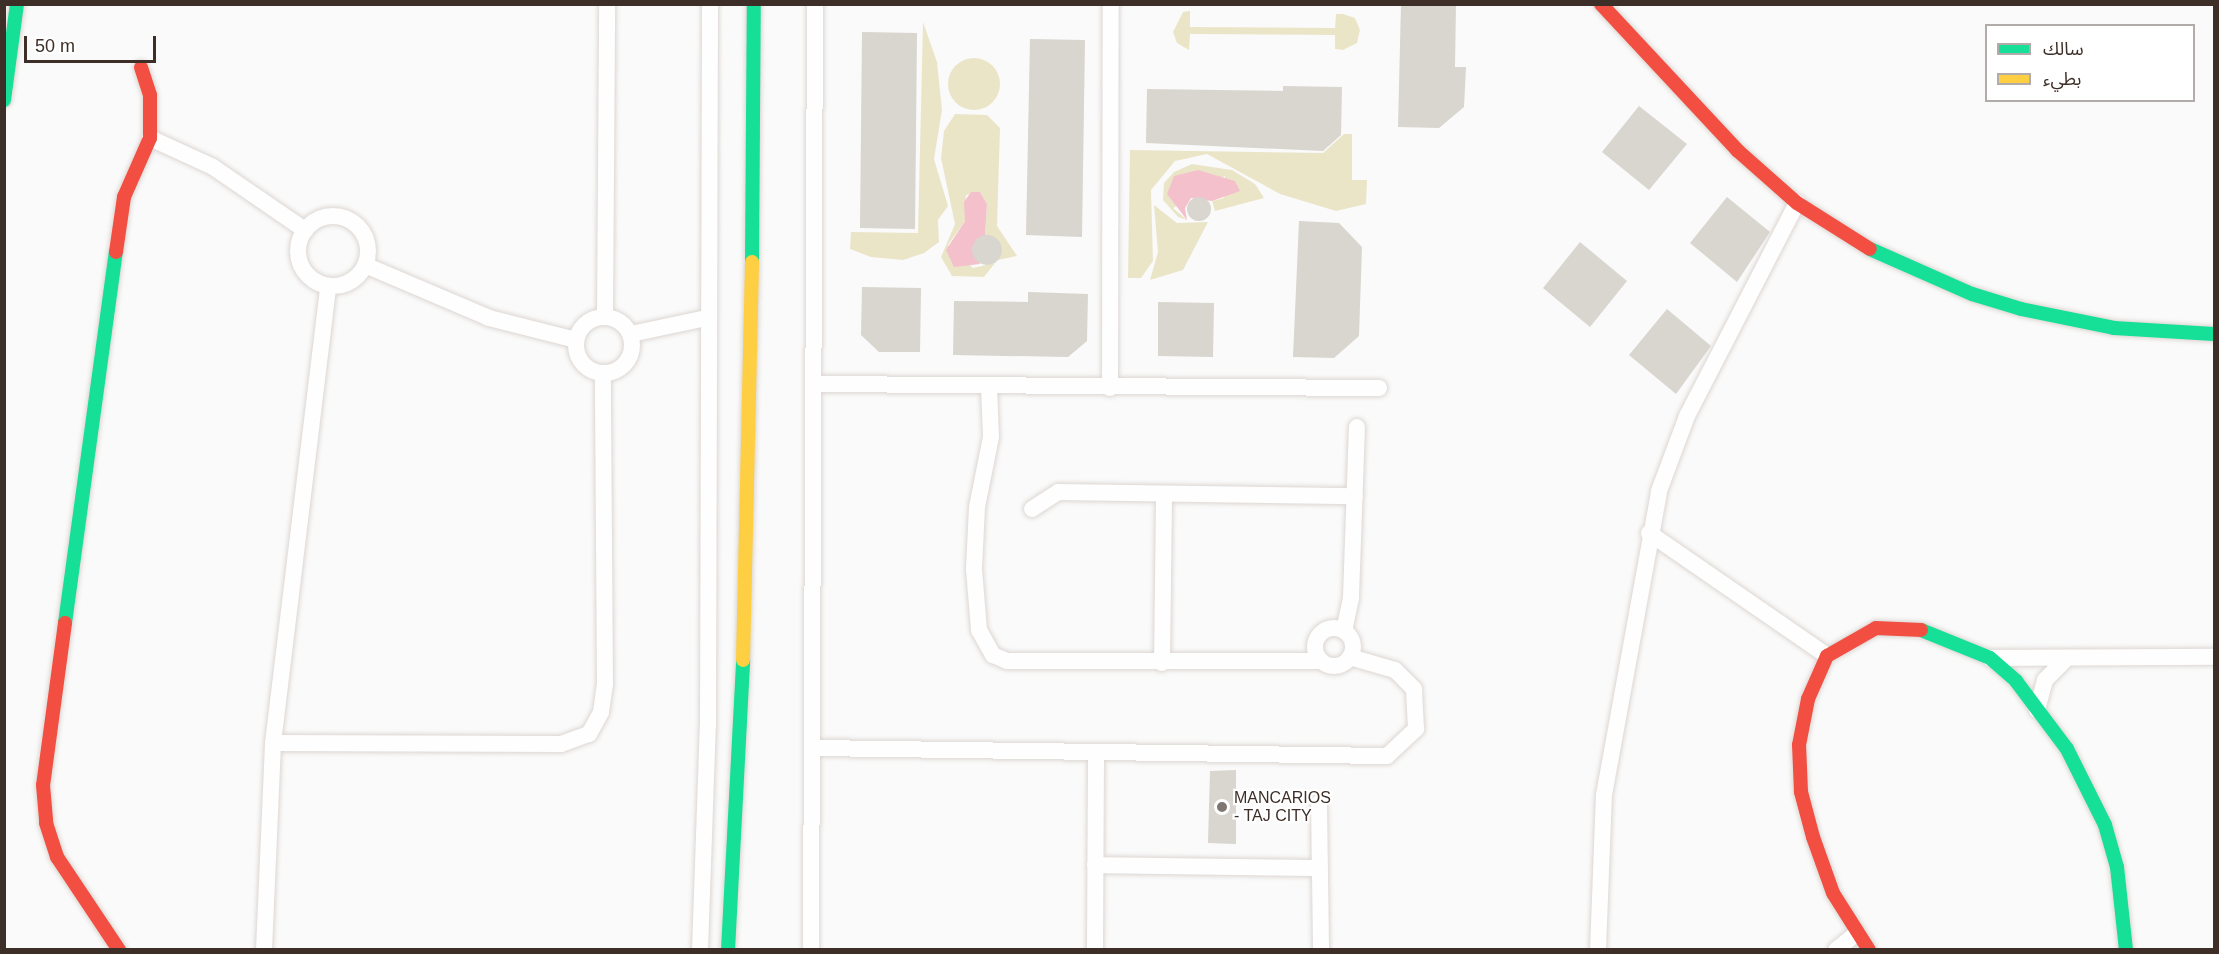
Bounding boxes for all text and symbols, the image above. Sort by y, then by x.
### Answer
scale bar [27,24,159,62]
legend [1985,24,2195,102]
text: 50 m [35,36,75,56]
text: سالك [2043,39,2084,59]
text: بطيء [2043,69,2081,89]
place label: MANCARIOS - TAJ CITY [1234,788,1331,826]
marker: MANCARIOS - TAJ CITY [1215,800,1229,814]

